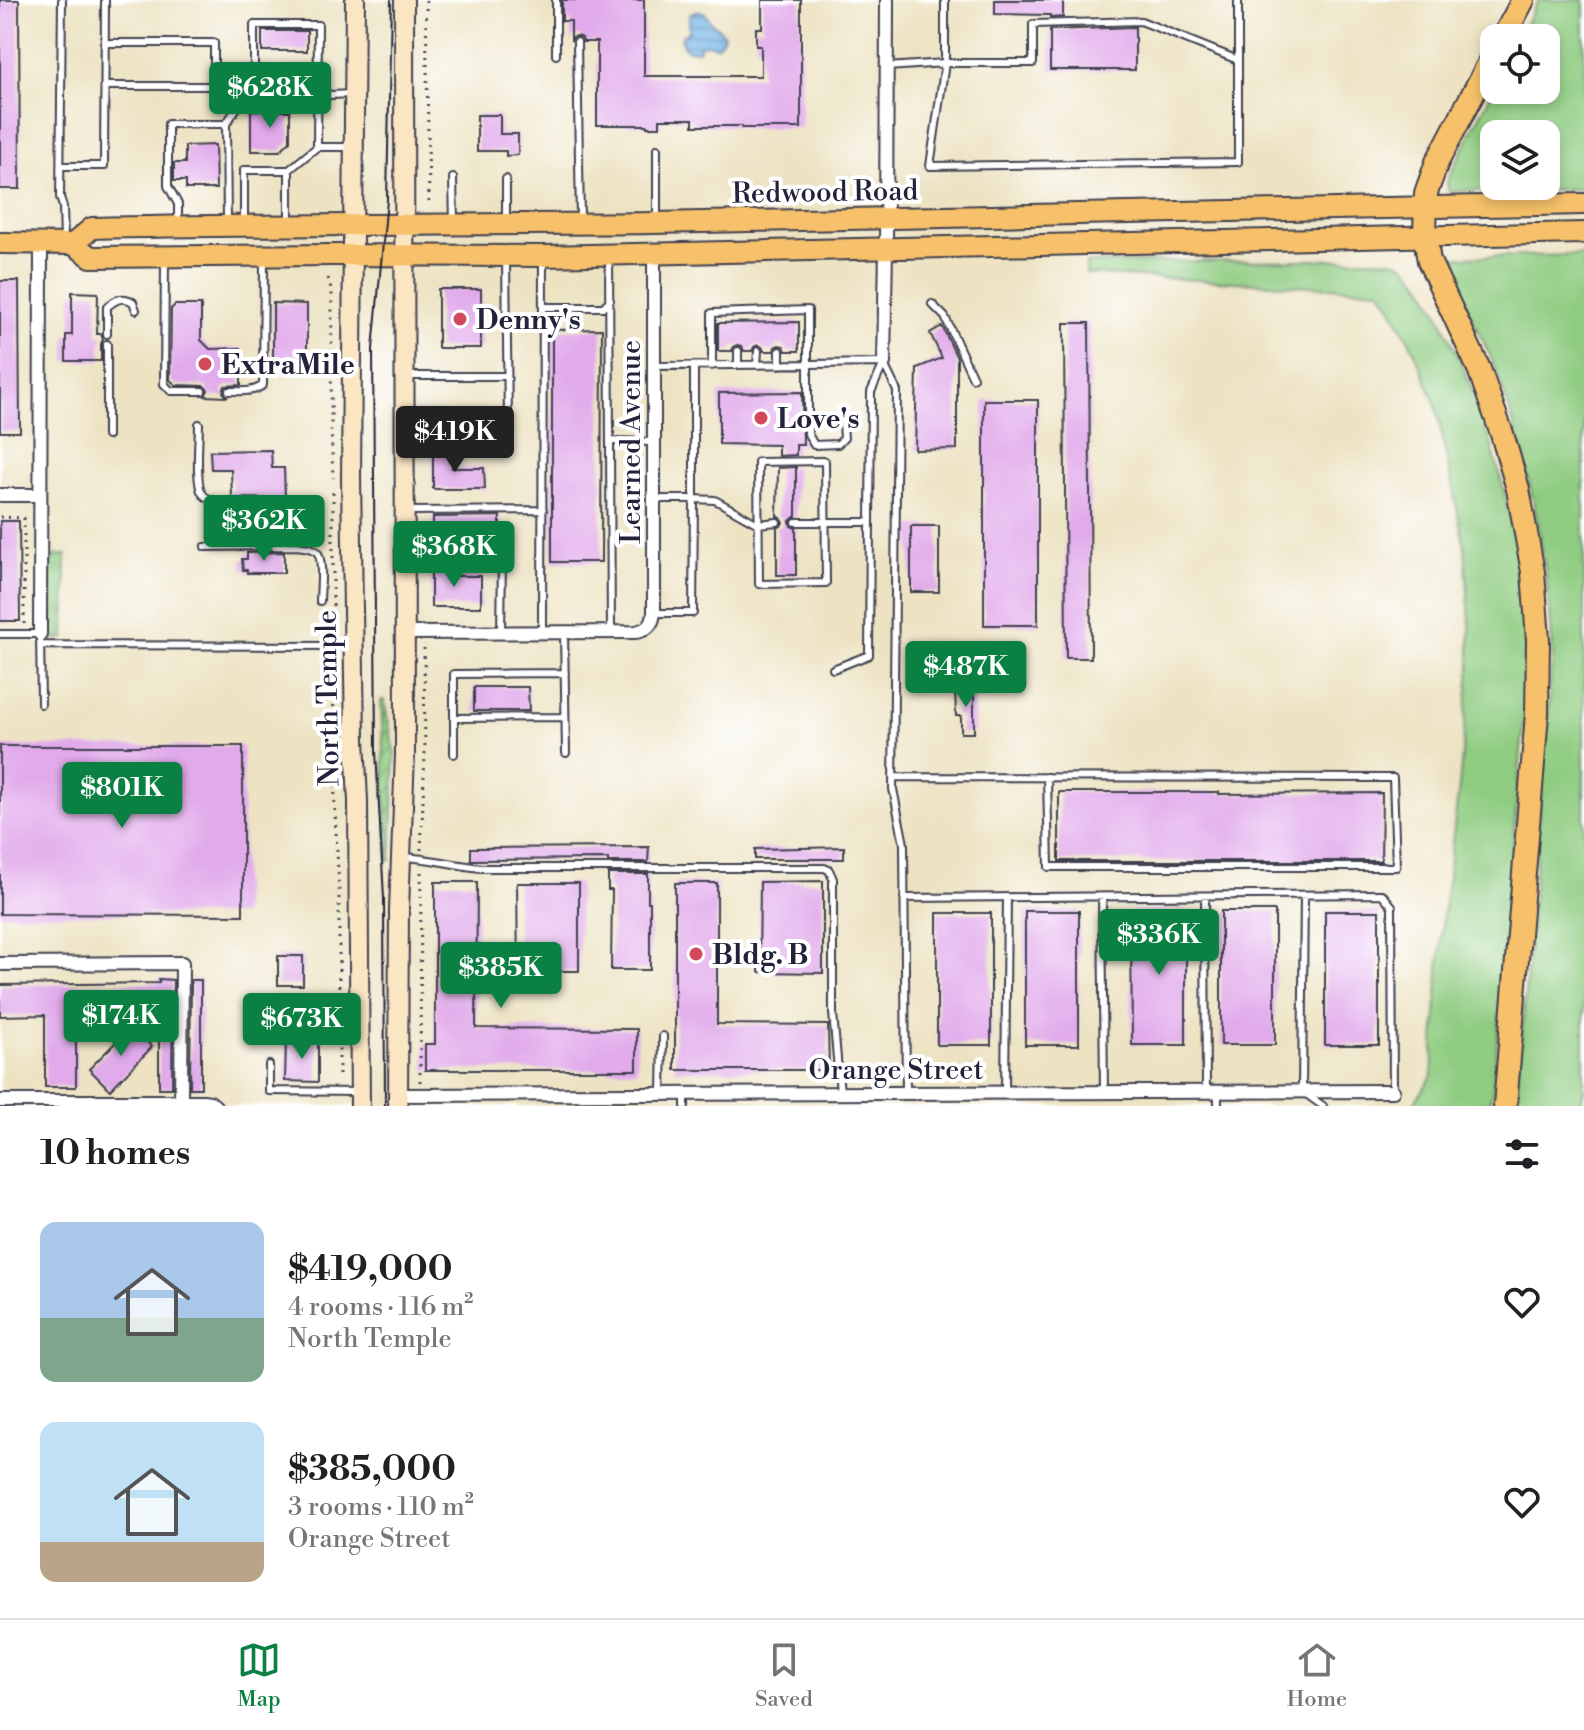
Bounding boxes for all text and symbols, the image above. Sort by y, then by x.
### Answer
map controls [1480,24,1560,200]
button: locate [1480,24,1560,104]
pin: $628K [214,62,326,130]
text: $628K [227,72,313,104]
button: layers [1480,120,1560,200]
street label: Redwood Road [731,173,919,212]
place label: Denny's [476,303,581,338]
marker: Denny's [451,310,469,328]
street label: Learned Avenue [614,340,649,544]
place label: ExtraMile [221,348,355,383]
marker: ExtraMile [196,355,214,373]
place label: Love's [777,402,859,437]
pin: $419K [399,406,511,474]
marker: Love's [752,409,770,427]
text: $419K [414,416,496,448]
pin: $362K [208,495,320,563]
text: $362K [222,505,306,537]
pin: $368K [398,521,510,589]
text: $368K [411,531,497,563]
street label: North Temple [309,610,348,786]
pin: $487K [910,641,1022,709]
text: $487K [923,651,1009,683]
pin: $801K [66,762,178,830]
text: $801K [80,772,164,804]
pin: $336K [1103,909,1215,977]
text: $336K [1117,919,1201,951]
place label: Bldg. B [712,938,809,973]
pin: $385K [445,942,557,1010]
marker: Bldg. B [687,945,705,963]
text: $385K [459,952,543,984]
pin: $174K [65,990,177,1058]
pin: $673K [246,993,358,1061]
text: $174K [82,1000,160,1032]
text: $673K [261,1003,343,1035]
street label: Orange Street [809,1053,984,1088]
icon: filters [1500,1132,1544,1176]
text: 10 homes [40,1133,190,1175]
text: $419,000 [288,1249,452,1291]
icon: home [104,1254,200,1350]
icon: heart [1500,1280,1544,1324]
text: 4 rooms · 116 m² [288,1291,473,1323]
text: North Temple [288,1323,452,1355]
text: $385,000 [288,1449,456,1491]
icon: home [104,1454,200,1550]
icon: heart [1500,1480,1544,1524]
text: 3 rooms · 110 m² [288,1491,474,1523]
text: Orange Street [288,1523,450,1555]
tab: Map [237,1638,281,1713]
tab: Saved [755,1638,813,1713]
tab: Home [1287,1638,1347,1713]

